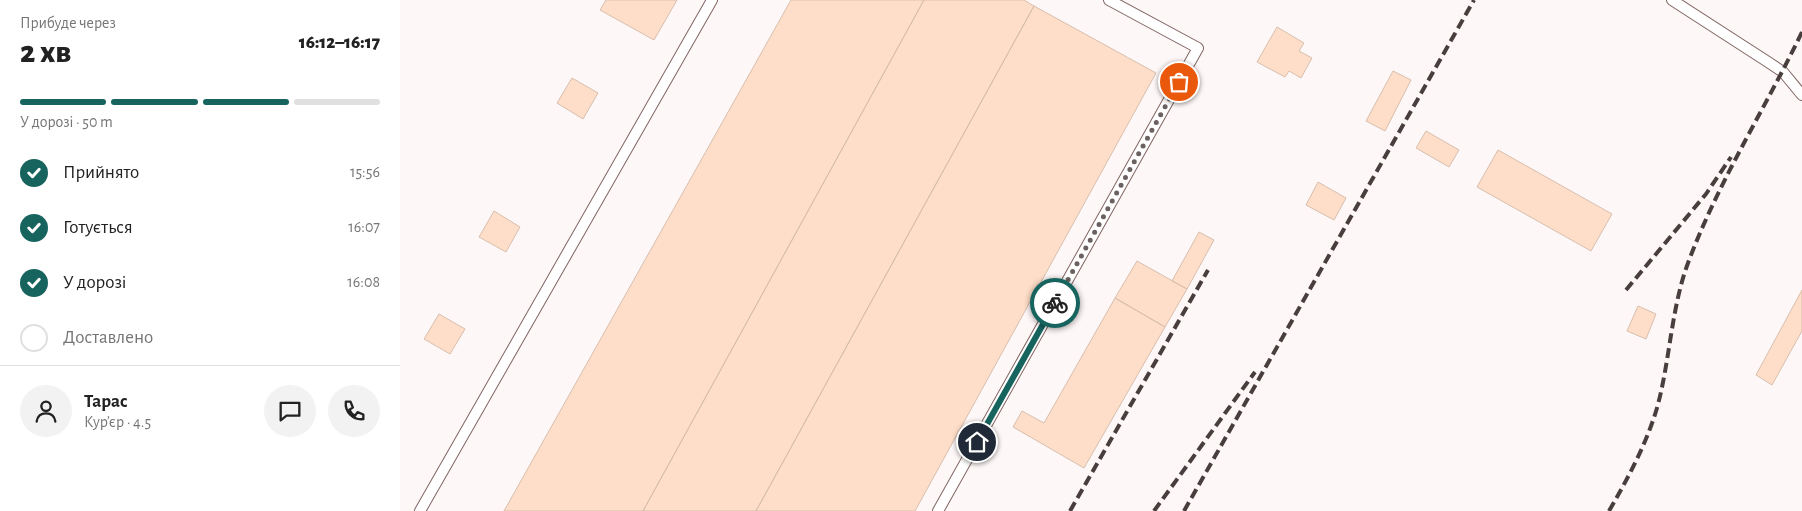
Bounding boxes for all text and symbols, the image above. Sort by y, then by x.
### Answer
text: Прибуде через [20,15,116,31]
text: 16:12–16:17 [299,33,380,52]
text: 2 хв [20,36,71,68]
pin [1158,61,1200,103]
icon: bag [1165,68,1193,96]
text: У дорозі · 50 m [20,114,113,130]
icon: check [20,159,48,187]
text: Прийнято [63,163,139,182]
text: 15:56 [350,164,380,180]
icon: check [20,214,48,242]
text: Готується [63,218,133,237]
text: 16:07 [348,219,380,235]
icon: check [20,269,48,297]
text: У дорозі [63,273,126,292]
text: 16:08 [347,274,380,290]
courier [1030,278,1080,328]
icon: bike [1041,289,1069,317]
text: Доставлено [63,328,153,347]
button: person [20,385,72,437]
button: chat [264,385,316,437]
button: phone [328,385,380,437]
text: Тарас [84,392,128,411]
text: Кур’єр · 4.5 [84,414,151,430]
pin [956,421,998,463]
icon: home [963,428,991,456]

